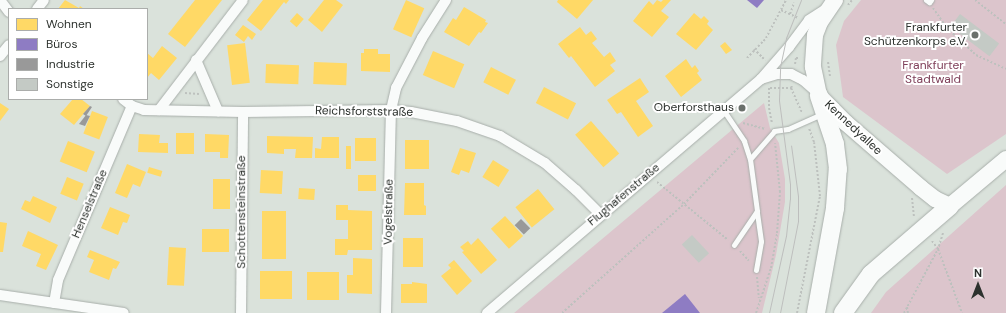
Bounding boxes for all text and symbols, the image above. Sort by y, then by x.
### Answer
legend [8,8,148,100]
text: Wohnen [46,16,92,32]
place label: Frankfurter Schützenkorps e.V. [864,21,967,49]
marker: Frankfurter Schützenkorps e.V. [970,30,980,40]
text: Büros [46,36,77,52]
text: Industrie [46,56,95,72]
park label: Frankfurter Stadtwald [902,59,964,87]
text: Sonstige [46,76,94,92]
street label: Kennedyallee [821,98,885,158]
place label: Oberforsthaus [654,101,734,115]
marker: Oberforsthaus [737,103,747,113]
street label: Reichsforststraße [315,104,413,120]
street label: Schottensteinstraße [235,155,249,269]
street label: Flughafenstraße [585,161,663,229]
street label: Henselstraße [69,167,111,241]
street label: Vogelstraße [381,179,397,245]
north arrow [958,265,998,305]
text: N [974,266,982,280]

